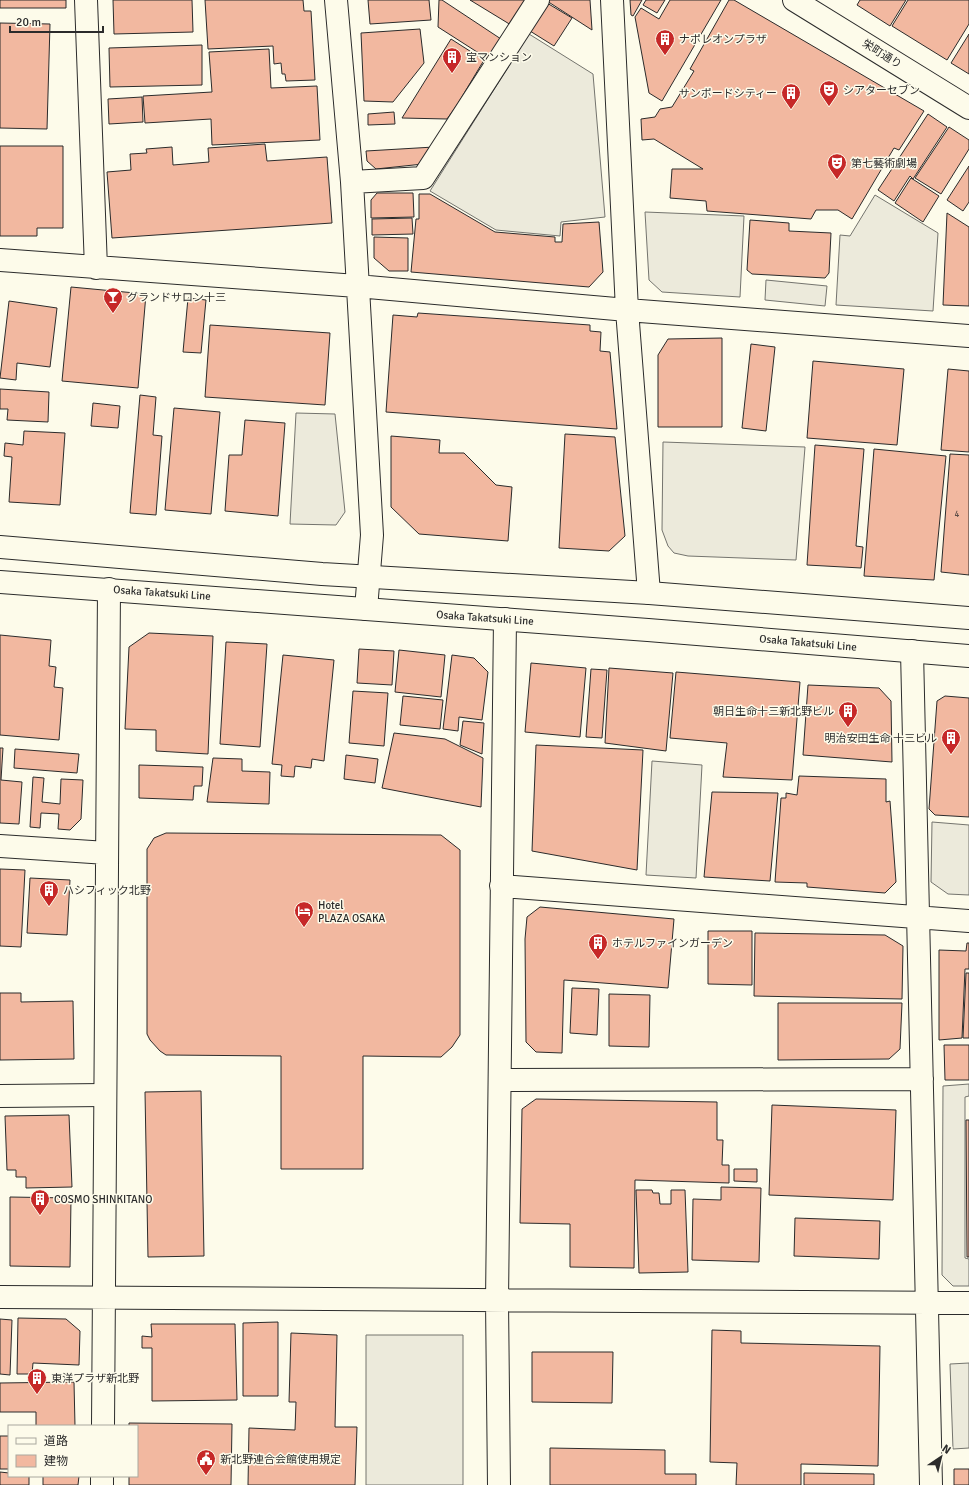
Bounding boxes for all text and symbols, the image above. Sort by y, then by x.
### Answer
scale bar [10,8,103,34]
text: 20 m [16,15,41,30]
building icon: ナポレオンプラザ [654,28,676,56]
place label: ナポレオンプラザ [679,33,767,46]
street label: 栄町通り [860,37,904,71]
building icon: 宝マンション [441,46,463,74]
place label: 宝マンション [466,51,532,64]
theatre icon: シアターセブン [818,79,840,107]
building icon: サンポードシティー [780,82,802,110]
place label: シアターセブン [843,84,920,97]
place label: サンポードシティー [679,87,777,100]
theatre icon: 第七藝術劇場 [826,152,848,180]
place label: 第七藝術劇場 [851,157,917,170]
bar icon: グランドサロン十三 [102,286,124,314]
place label: グランドサロン十三 [127,291,226,304]
house number: 4 [955,509,960,520]
street label: Osaka Takatsuki Line [113,583,211,603]
street label: Osaka Takatsuki Line [436,608,534,628]
street label: Osaka Takatsuki Line [759,632,857,654]
building icon: 朝日生命十三新北野ビル [837,700,859,728]
place label: 朝日生命十三新北野ビル [713,705,834,718]
building icon: 明治安田生命 十三ビル [940,727,962,755]
place label: 明治安田生命 十三ビル [825,732,937,745]
building icon: ハシフィック北野 [38,879,60,907]
place label: ハシフィック北野 [63,884,151,897]
place label: Hotel PLAZA OSAKA [318,899,386,925]
hotel icon: Hotel PLAZA OSAKA [293,900,315,928]
building icon: ホテルファインガーデン [587,932,609,960]
place label: ホテルファインガーデン [612,937,733,950]
building icon: COSMO SHINKITANO [29,1188,51,1216]
place label: COSMO SHINKITANO [54,1193,153,1206]
building icon: 東洋プラザ新北野 [26,1367,48,1395]
place label: 東洋プラザ新北野 [51,1372,139,1385]
legend [8,1425,138,1477]
text: 道路 [44,1434,68,1449]
north arrow [921,1437,961,1477]
text: N [940,1442,953,1457]
public building icon: 新北野連合会館使用規定 [195,1448,217,1476]
place label: 新北野連合会館使用規定 [220,1453,341,1466]
text: 建物 [44,1454,68,1469]

